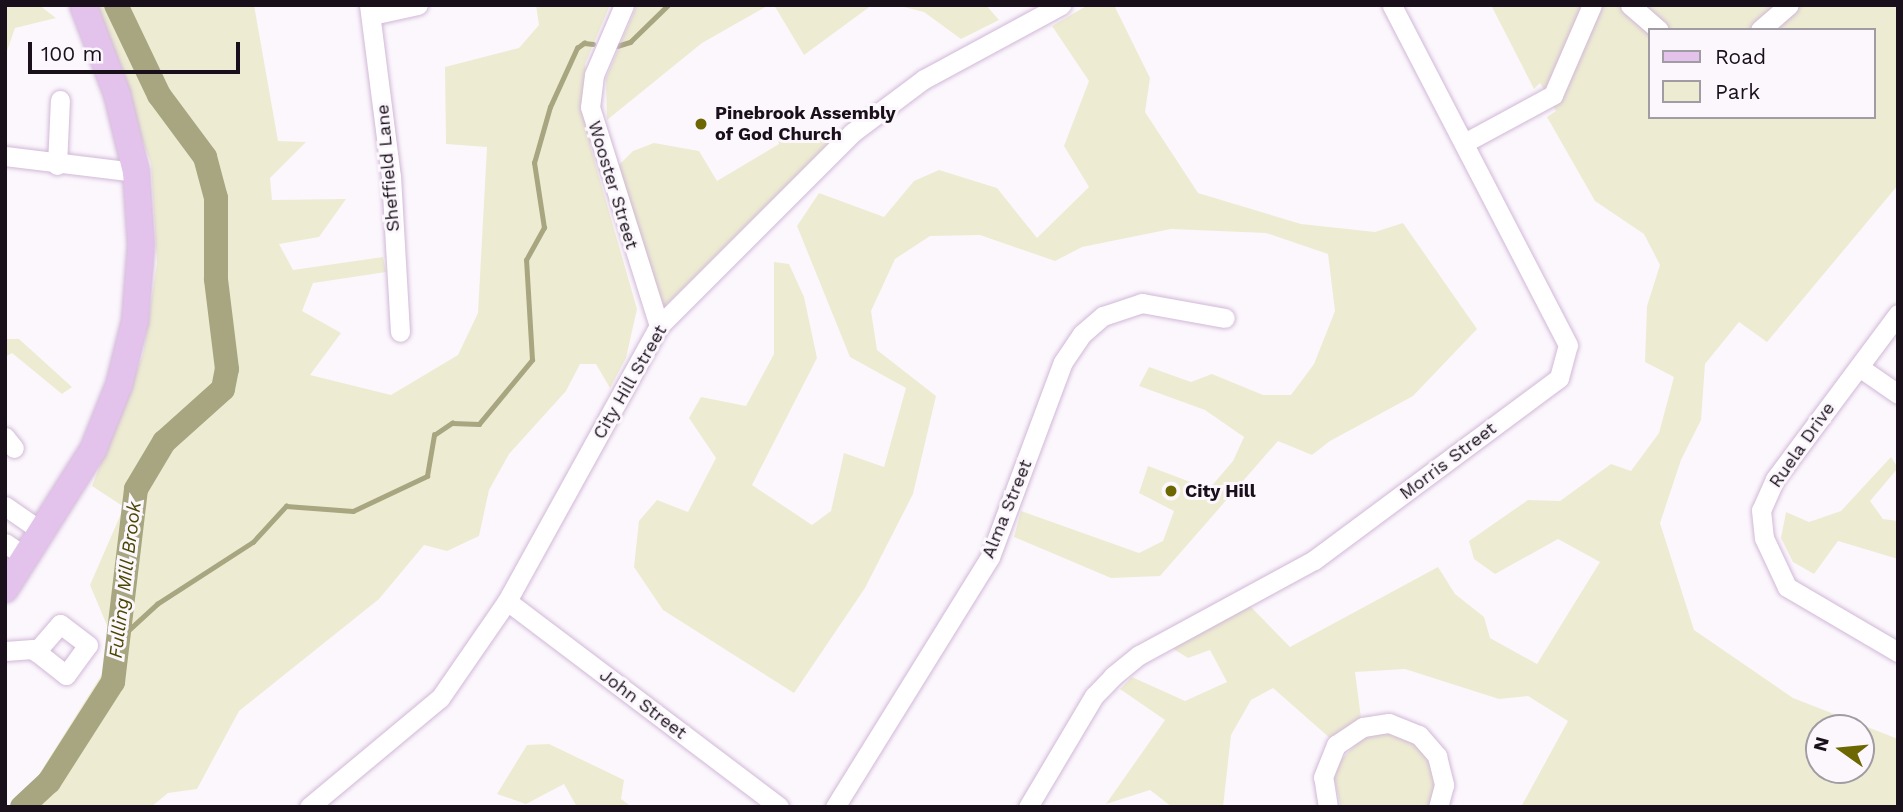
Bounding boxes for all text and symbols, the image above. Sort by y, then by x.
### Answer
scale bar [32,28,243,72]
legend [1647,28,1875,119]
text: 100 m [41,41,103,66]
text: Road [1715,44,1766,69]
text: Park [1715,79,1760,104]
street label: Sheffield Lane [372,103,404,233]
place label: Pinebrook Assembly of God Church [715,103,896,146]
marker: Pinebrook Assembly of God Church [693,116,709,132]
street label: Wooster Street [583,118,643,252]
street label: City Hill Street [588,321,672,443]
street label: Ruela Drive [1765,398,1839,492]
street label: Morris Street [1395,418,1501,504]
street label: Alma Street [977,456,1037,562]
place label: City Hill [1185,480,1256,502]
marker: City Hill [1163,483,1179,499]
water label: Fulling Mill Brook [104,500,146,660]
street label: John Street [595,664,691,744]
north arrow [1805,714,1875,784]
text: N [1808,734,1834,754]

